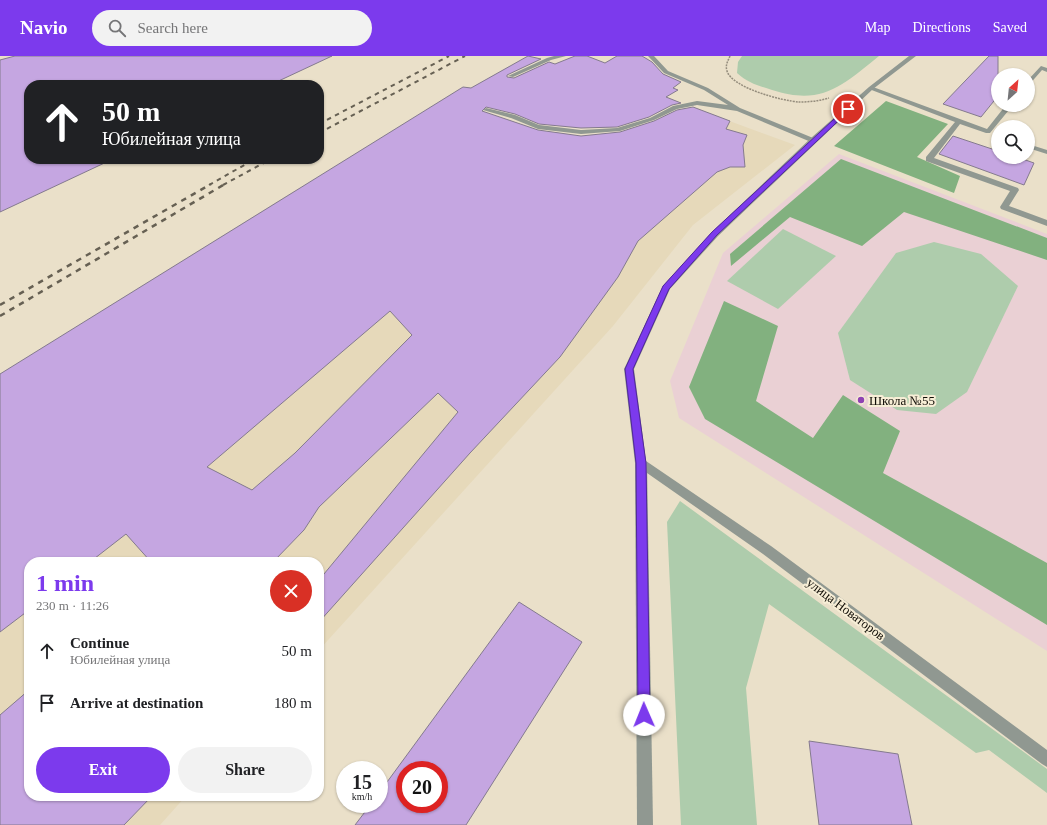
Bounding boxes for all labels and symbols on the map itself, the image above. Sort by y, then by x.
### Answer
north arrow [991,68,1035,112]
pin [831,92,865,126]
place label: Школа №55 [869,393,935,408]
marker: Школа №55 [856,395,866,405]
street label: улица Новаторов [804,575,888,643]
position arrow [623,694,665,736]
speed limit sign: 20 [396,761,448,813]

